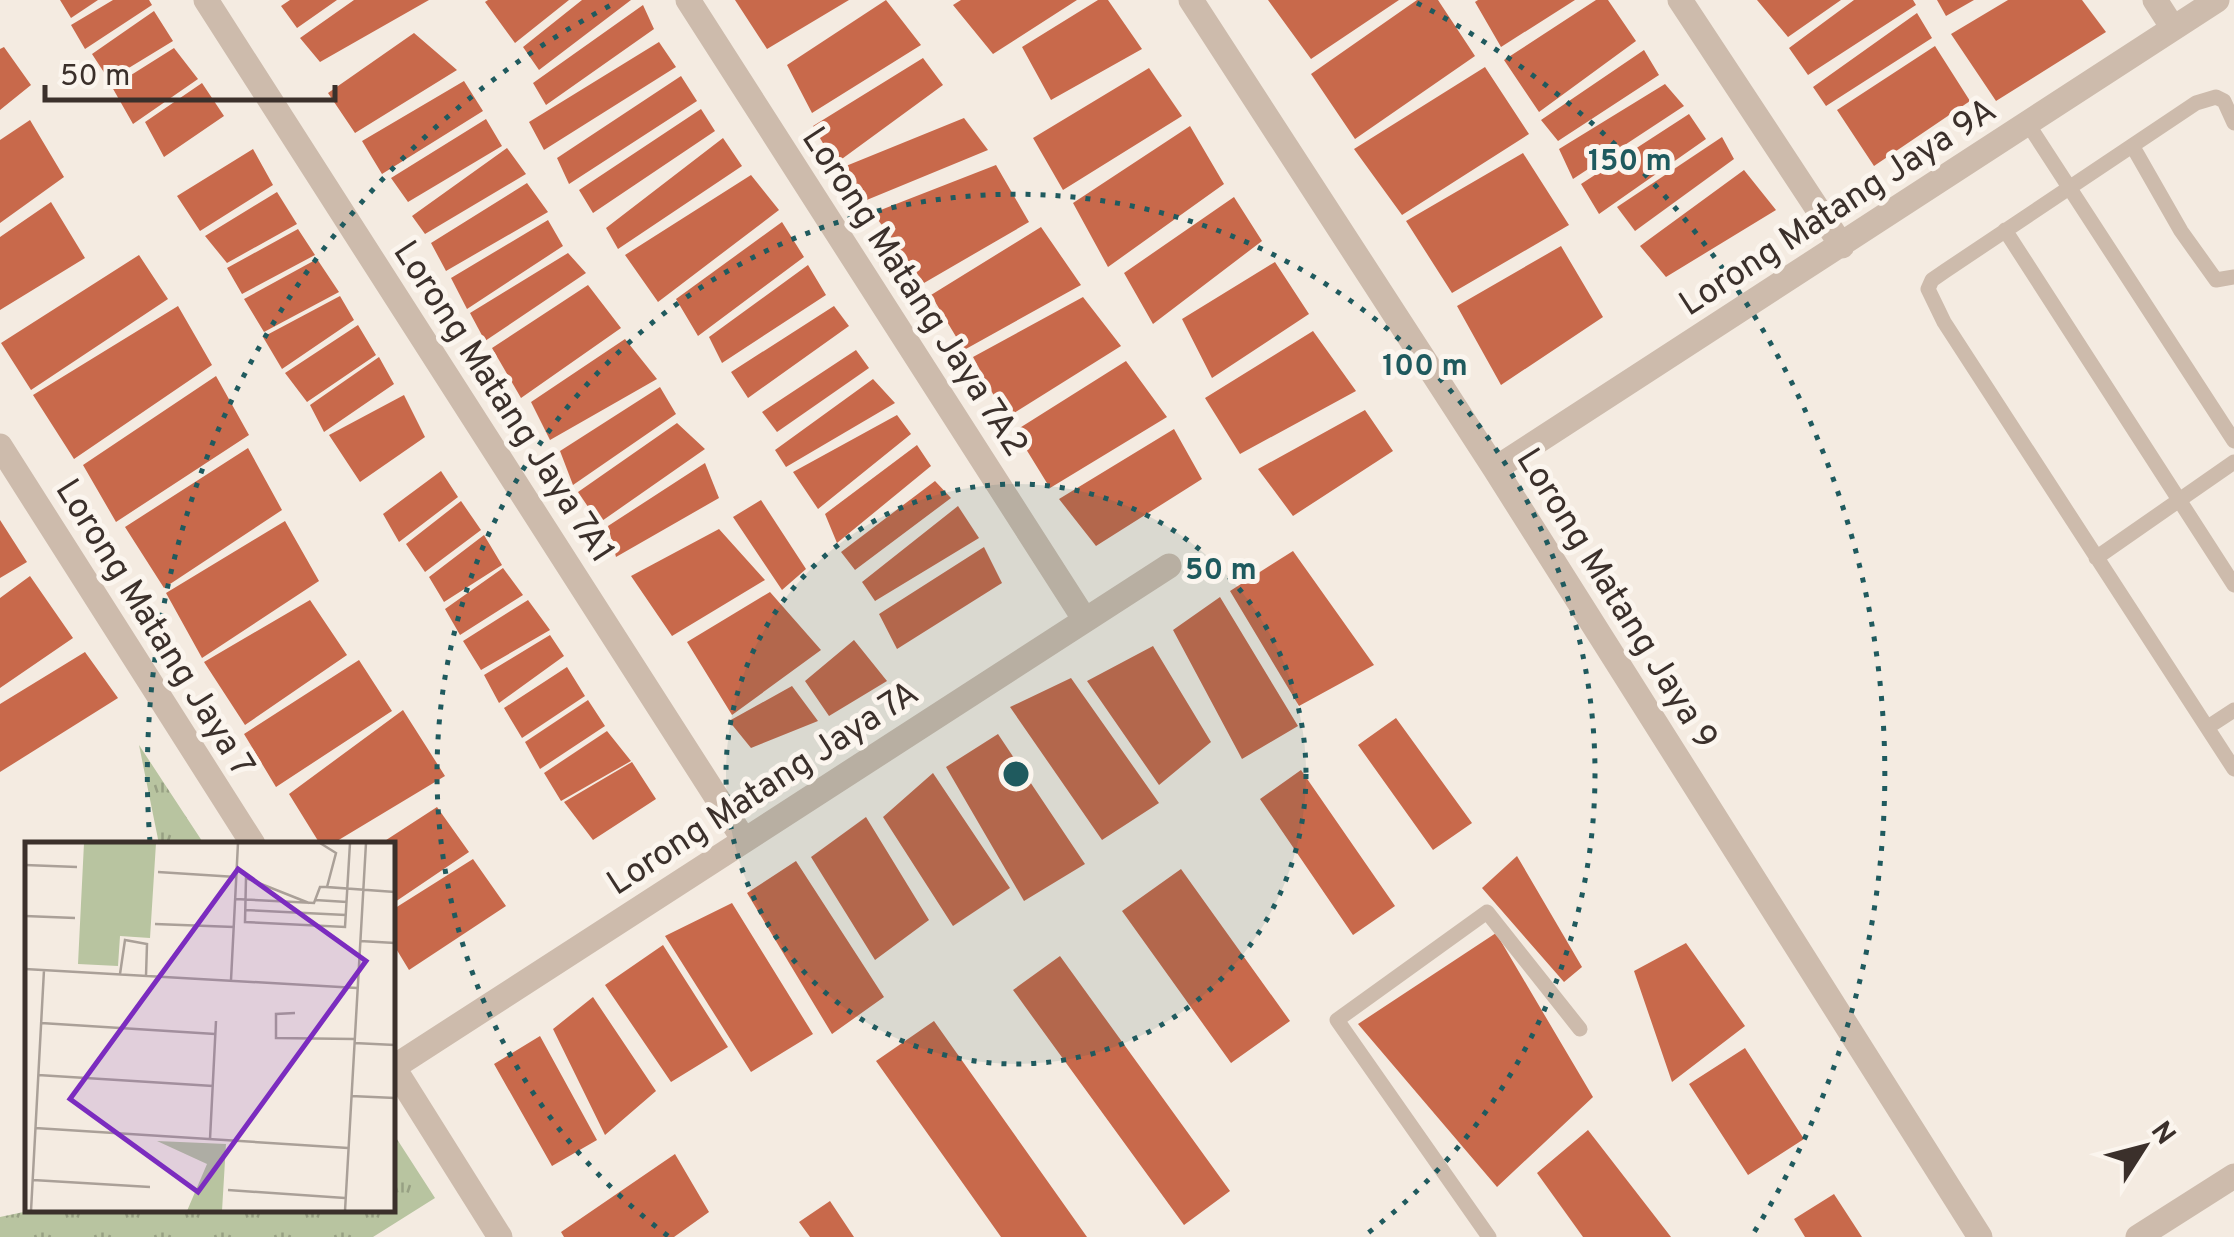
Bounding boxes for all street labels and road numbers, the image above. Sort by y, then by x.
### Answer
street label: Lorong Matang Jaya 9A [1672,90,2005,328]
street label: Lorong Matang Jaya 7A2 [790,120,1037,466]
street label: Lorong Matang Jaya 7A1 [382,233,623,572]
street label: Lorong Matang Jaya 9 [1505,441,1726,758]
street label: Lorong Matang Jaya 7 [44,472,263,786]
street label: Lorong Matang Jaya 7A [600,672,928,907]

